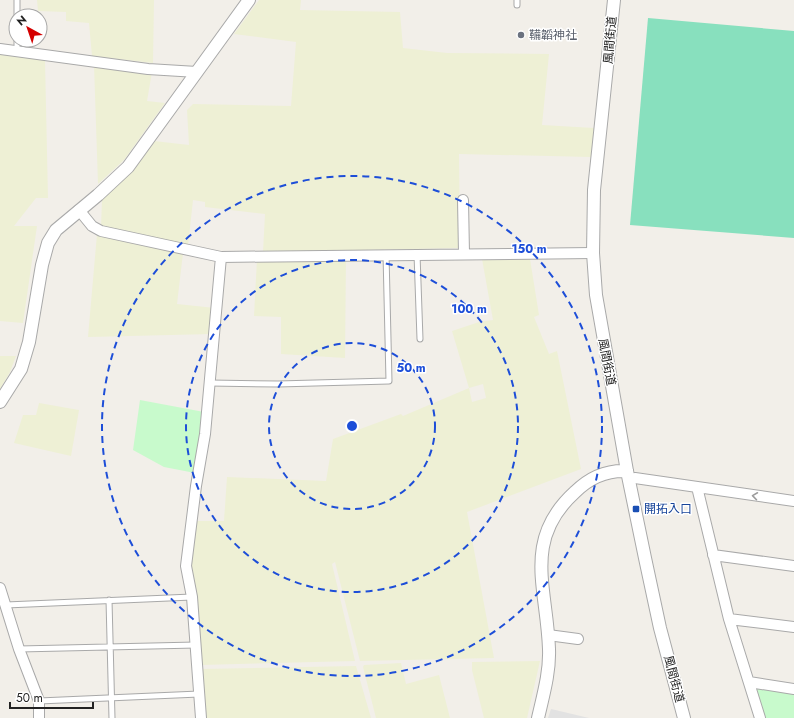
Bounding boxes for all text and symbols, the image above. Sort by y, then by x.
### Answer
north arrow [8,8,48,48]
text: N [13,11,30,29]
street label: 風間街道 [599,15,621,65]
place label: 鞴韜神社 [529,26,577,44]
marker: 鞴韜神社 [516,30,526,40]
text: 150 m [511,240,547,258]
text: 100 m [451,300,487,318]
street label: 風間街道 [594,337,620,387]
text: 50 m [396,359,426,377]
centre of rings [345,419,359,433]
one-way arrow [752,492,759,501]
place label: 開拓入口 [644,500,692,518]
marker: 開拓入口 [631,504,641,514]
street label: 風間街道 [659,653,689,705]
scale bar [10,684,93,710]
text: 50 m [16,689,43,707]

